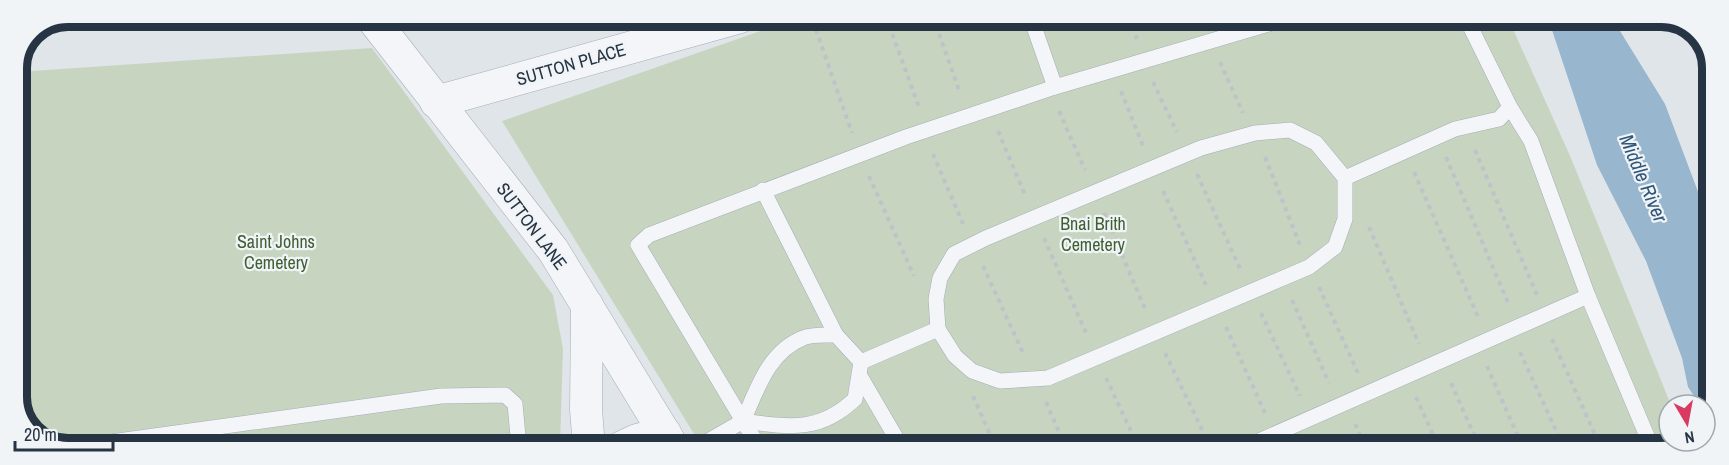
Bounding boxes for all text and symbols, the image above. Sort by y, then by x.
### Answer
street label: SUTTON PLACE [513,36,629,92]
water label: Middle River [1613,130,1675,227]
street label: SUTTON LANE [491,177,573,275]
park label: Bnai Brith Cemetery [1060,211,1126,257]
park label: Saint Johns Cemetery [237,229,315,275]
north arrow [1657,393,1717,453]
scale bar [15,414,112,452]
text: 20 m [24,422,57,447]
text: N [1683,426,1696,449]

